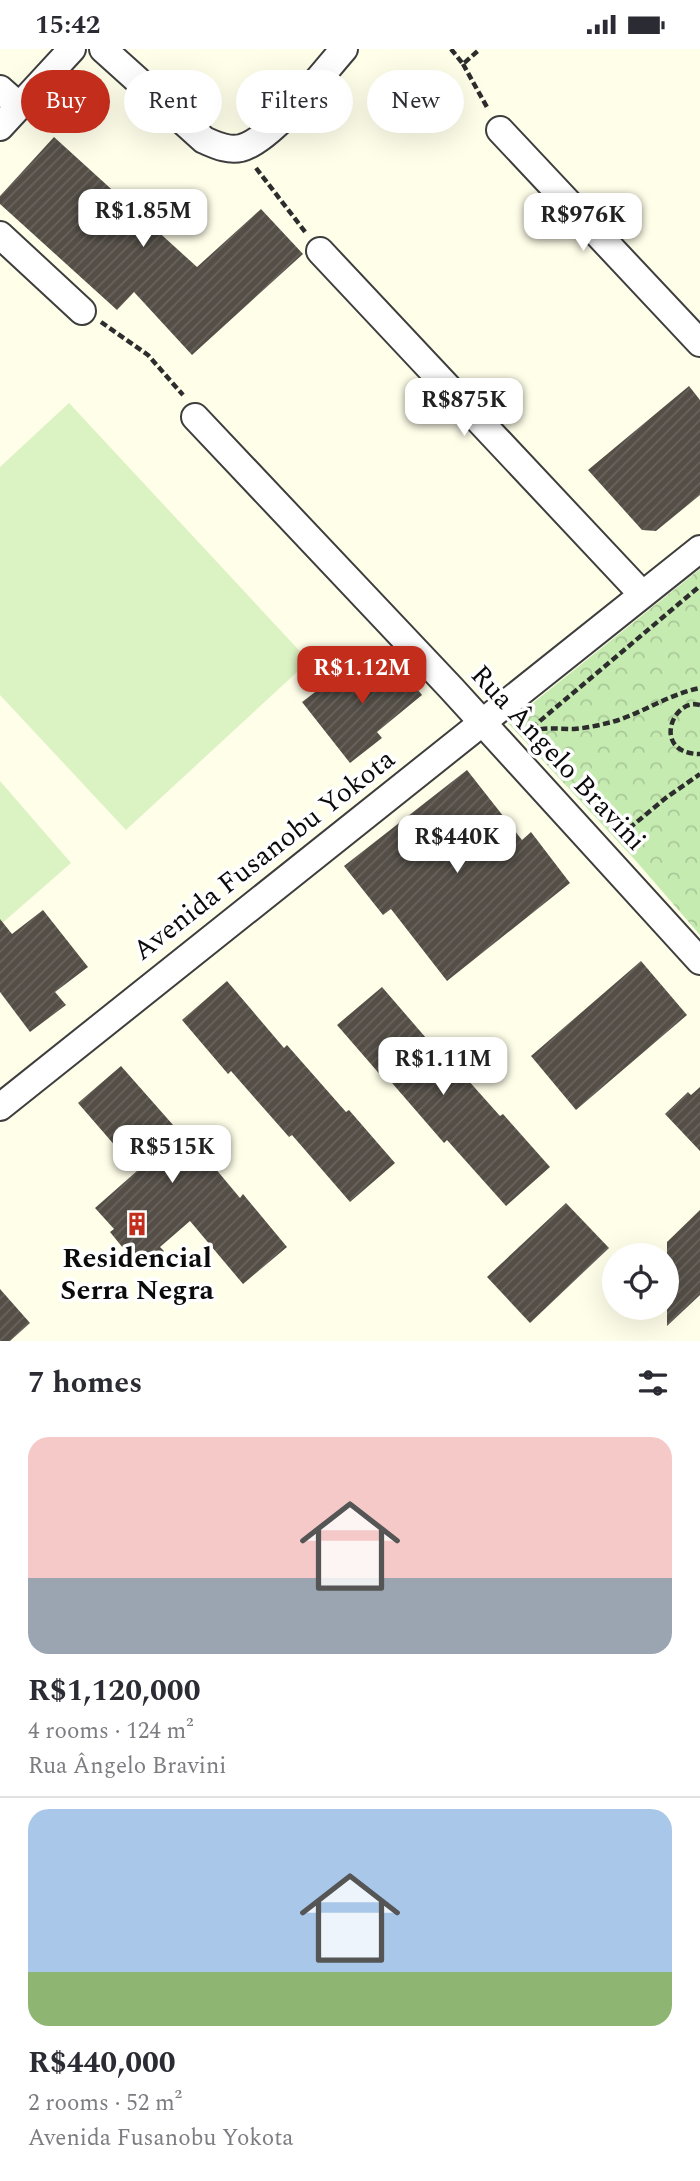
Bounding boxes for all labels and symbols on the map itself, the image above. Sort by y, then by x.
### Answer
pin: R$1.85M [78,189,208,249]
pin: R$976K [526,193,640,253]
pin: R$875K [407,379,521,438]
pin: R$1.12M [297,647,427,706]
street label: Rua Ângelo Bravini [460,655,656,861]
street label: Avenida Fusanobu Yokota [123,738,405,971]
pin: R$440K [400,815,514,875]
pin: R$1.11M [378,1037,508,1097]
pin: R$515K [115,1125,229,1185]
building icon: Residencial Serra Negra [123,1210,151,1238]
place label: Residencial Serra Negra [60,1237,214,1312]

